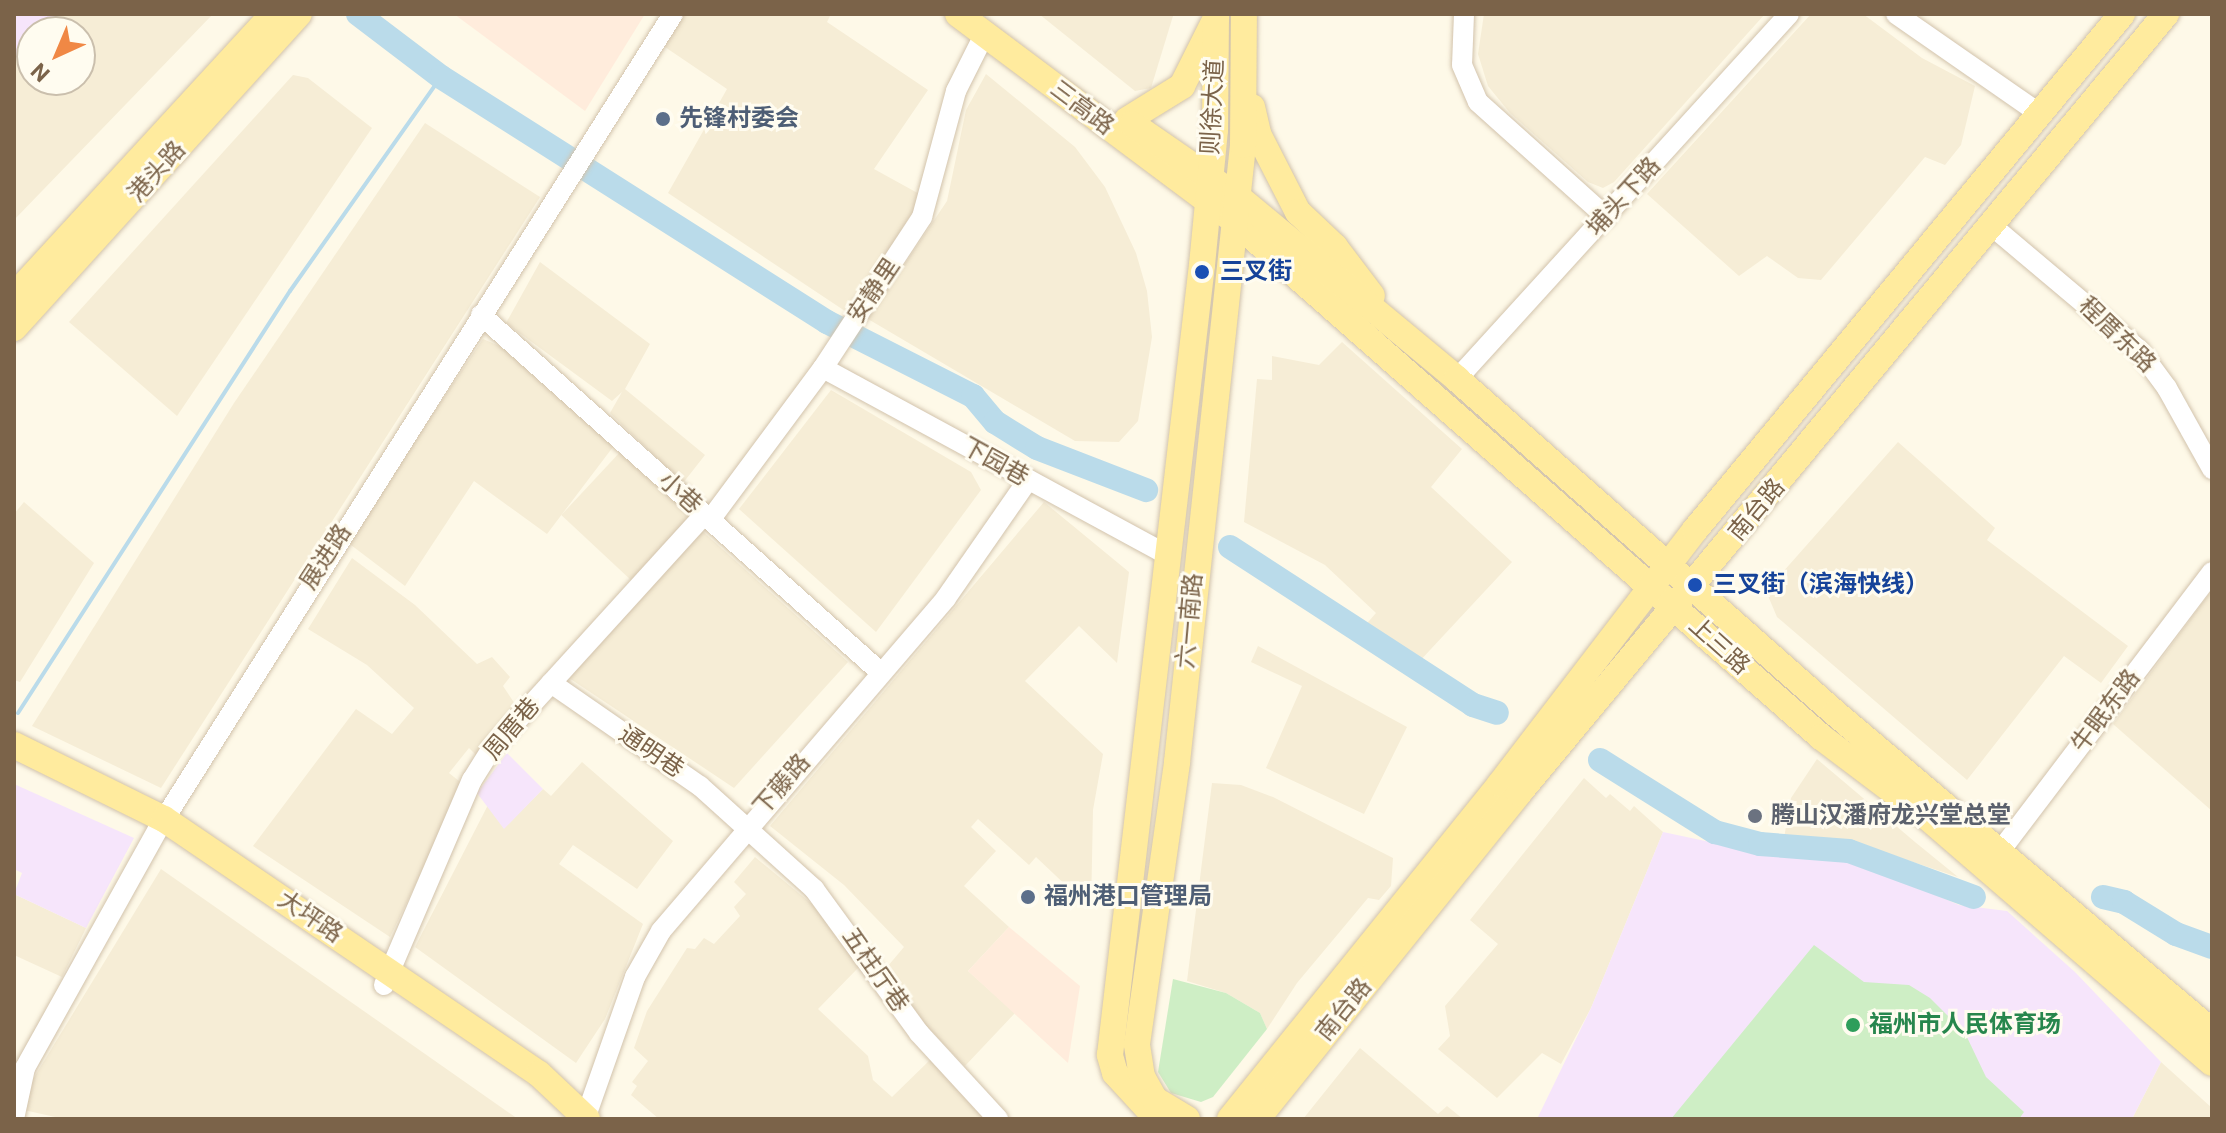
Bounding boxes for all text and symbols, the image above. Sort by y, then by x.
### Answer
north arrow [16,16,96,96]
text: N [26,58,55,87]
street label: 则徐大道 [1196,58,1230,156]
street label: 三高路 [1045,75,1119,141]
place label: 先锋村委会 [679,105,799,133]
marker: 先锋村委会 [654,110,672,128]
street label: 港头路 [122,136,192,208]
street label: 埔头下路 [1581,152,1667,242]
street label: 安静里 [842,253,906,329]
place label: 三叉街 [1220,258,1292,286]
marker: 三叉街 [1191,261,1213,283]
street label: 程厝东路 [2072,291,2162,379]
street label: 下园巷 [957,432,1033,492]
street label: 小巷 [653,466,707,520]
street label: 南台路 [1723,473,1791,547]
street label: 展进路 [294,519,358,595]
place label: 三叉街（滨海快线） [1713,571,1929,599]
street label: 六一南路 [1171,572,1209,670]
marker: 三叉街（滨海快线） [1684,574,1706,596]
street label: 上三路 [1683,611,1755,681]
street label: 牛眠东路 [2066,664,2146,758]
street label: 周厝巷 [478,692,546,766]
street label: 通明巷 [613,720,689,784]
street label: 下藤路 [748,748,816,822]
place label: 腾山汉潘府龙兴堂总堂 [1771,802,2011,830]
marker: 腾山汉潘府龙兴堂总堂 [1746,807,1764,825]
place label: 福州港口管理局 [1044,883,1212,911]
street label: 大坪路 [272,885,348,949]
marker: 福州港口管理局 [1019,888,1037,906]
street label: 五柱厅巷 [836,922,914,1018]
street label: 南台路 [1310,973,1378,1047]
place label: 福州市人民体育场 [1869,1011,2061,1039]
marker: 福州市人民体育场 [1844,1016,1862,1034]

